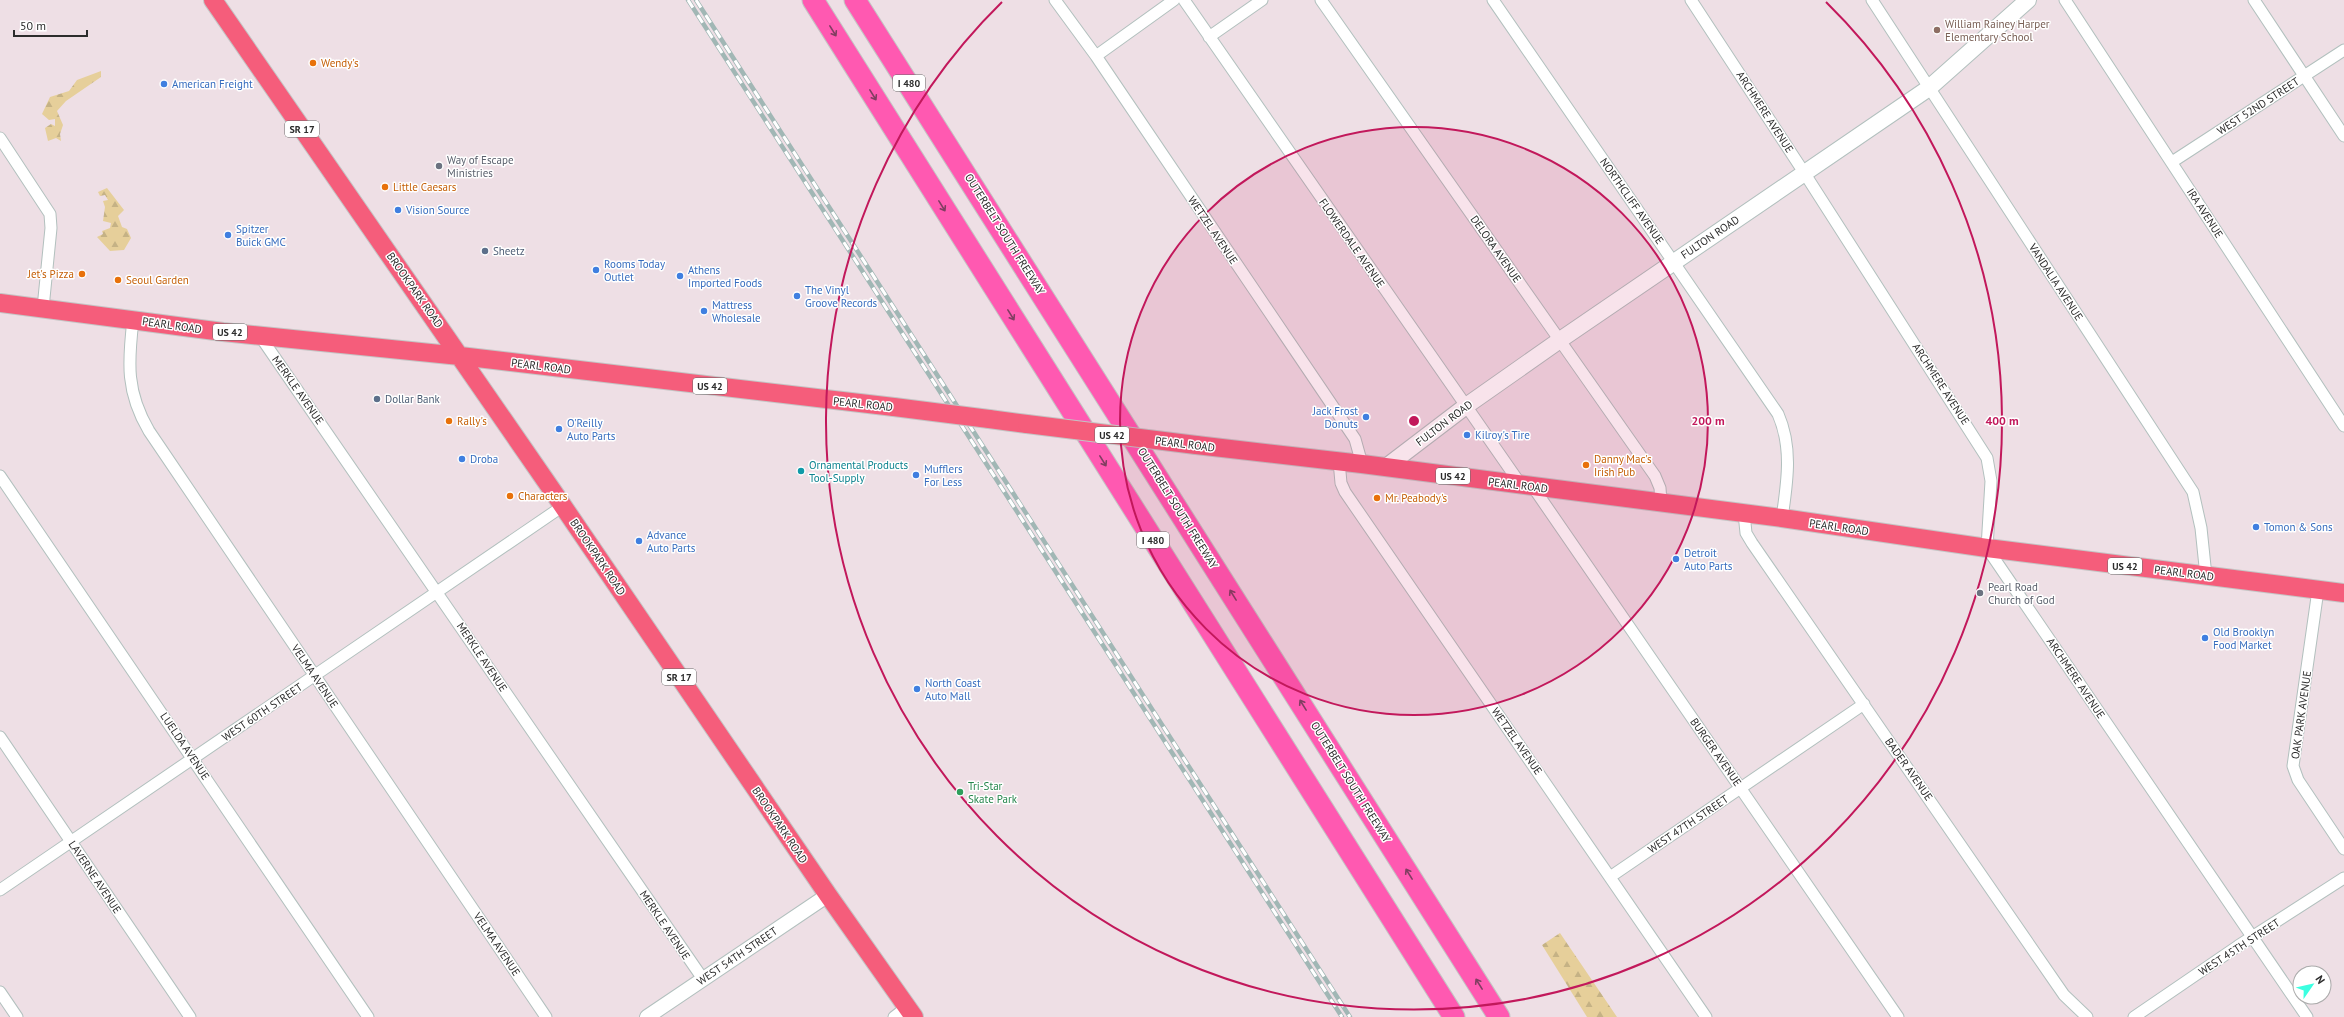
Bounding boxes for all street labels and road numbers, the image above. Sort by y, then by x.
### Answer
street label: ARCHMERE AVENUE [1733,69,1797,155]
street label: WEST 52ND STREET [2214,74,2302,138]
road number: I 480 [893,75,925,91]
road number: SR 17 [285,121,319,137]
street label: NORTHCLIFF AVENUE [1597,155,1667,247]
street label: OUTERBELT SOUTH FREEWAY [962,171,1049,298]
street label: IRA AVENUE [2184,185,2226,241]
street label: WETZEL AVENUE [1185,193,1241,267]
street label: FLOWERDALE AVENUE [1316,196,1388,290]
street label: FULTON ROAD [1678,212,1742,262]
street label: DELORA AVENUE [1468,213,1524,285]
street label: VANDALIA AVENUE [2025,240,2086,323]
street label: BROOKPARK ROAD [384,250,446,330]
street label: PEARL ROAD [141,314,203,336]
road number: US 42 [213,324,247,340]
street label: ARCHMERE AVENUE [1909,341,1973,427]
street label: MERKLE AVENUE [269,353,327,427]
street label: PEARL ROAD [510,355,572,377]
road number: US 42 [693,378,727,394]
street label: PEARL ROAD [832,394,894,414]
street label: FULTON ROAD [1413,397,1475,449]
road number: US 42 [1095,427,1129,443]
street label: PEARL ROAD [1154,433,1216,455]
street label: OUTERBELT SOUTH FREEWAY [1135,445,1222,572]
road number: US 42 [1436,468,1470,484]
street label: PEARL ROAD [1487,474,1549,496]
street label: BROOKPARK ROAD [567,516,629,598]
street label: PEARL ROAD [1808,516,1870,538]
road number: I 480 [1137,532,1169,548]
road number: US 42 [2108,558,2142,574]
street label: PEARL ROAD [2153,562,2215,584]
street label: MERKLE AVENUE [454,620,510,694]
street label: ARCHMERE AVENUE [2044,635,2108,721]
street label: VELMA AVENUE [288,641,341,711]
road number: SR 17 [662,669,696,685]
street label: OAK PARK AVENUE [2288,670,2314,760]
street label: WEST 60TH STREET [219,680,305,744]
street label: WETZEL AVENUE [1489,705,1545,777]
street label: LUELDA AVENUE [157,710,213,783]
street label: BURGER AVENUE [1687,715,1745,789]
street label: OUTERBELT SOUTH FREEWAY [1308,719,1395,846]
street label: BADER AVENUE [1882,735,1936,803]
street label: BROOKPARK ROAD [749,784,811,866]
street label: WEST 47TH STREET [1645,792,1731,856]
street label: LAVERNE AVENUE [65,838,125,916]
street label: MERKLE AVENUE [637,888,693,962]
street label: VELMA AVENUE [470,909,523,979]
street label: WEST 45TH STREET [2196,915,2282,979]
street label: WEST 54TH STREET [694,924,780,988]

